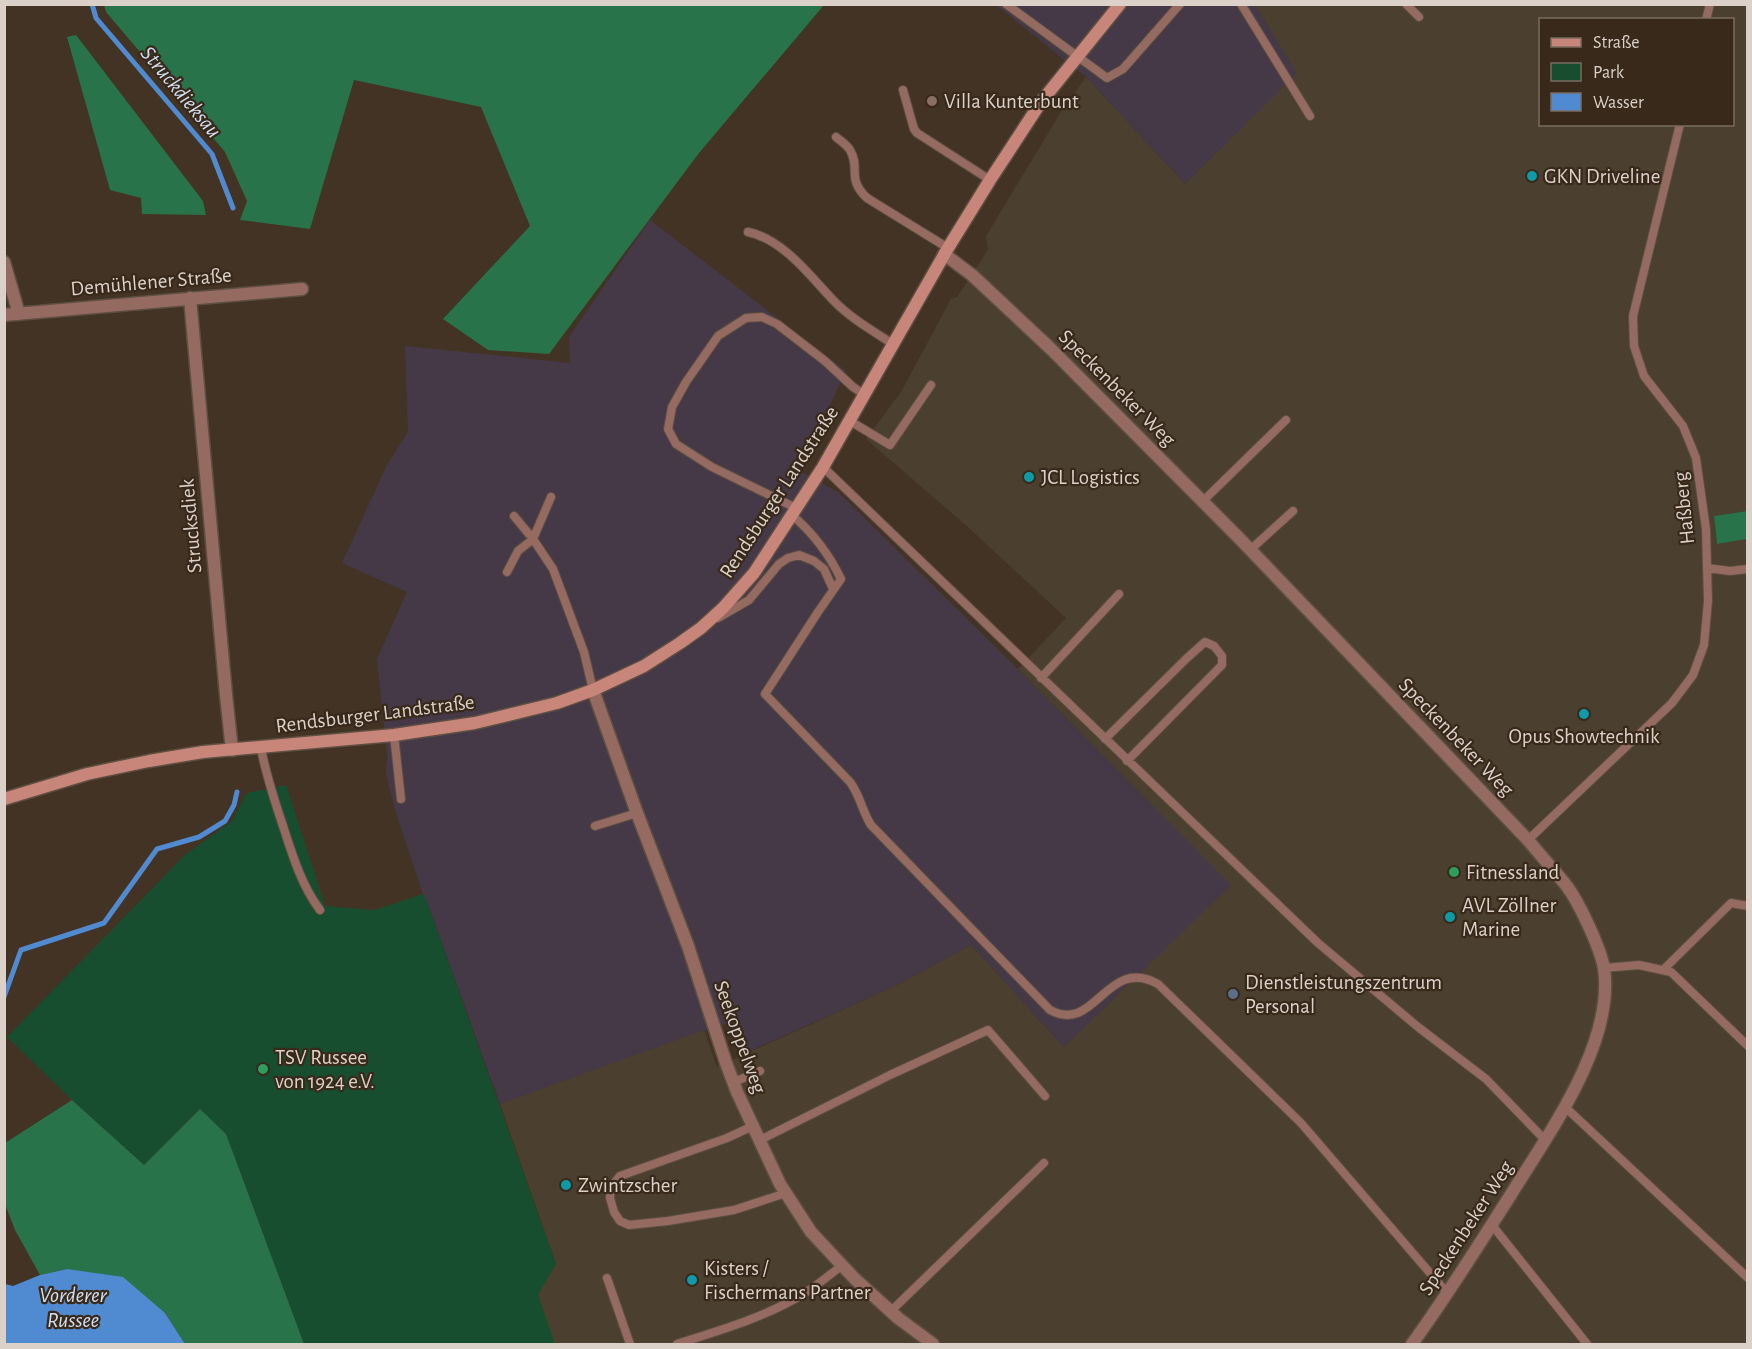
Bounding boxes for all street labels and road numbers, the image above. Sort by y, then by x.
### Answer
street label: Demühlener Straße [70,265,232,299]
street label: Speckenbeker Weg [1055,326,1180,451]
street label: Rendsburger Landstraße [716,402,842,582]
street label: Haßberg [1670,470,1698,545]
street label: Strucksdiek [176,477,206,574]
street label: Speckenbeker Weg [1395,674,1518,801]
street label: Rendsburger Landstraße [274,691,476,737]
street label: Seekoppelweg [710,978,770,1097]
street label: Speckenbeker Weg [1415,1157,1518,1299]

